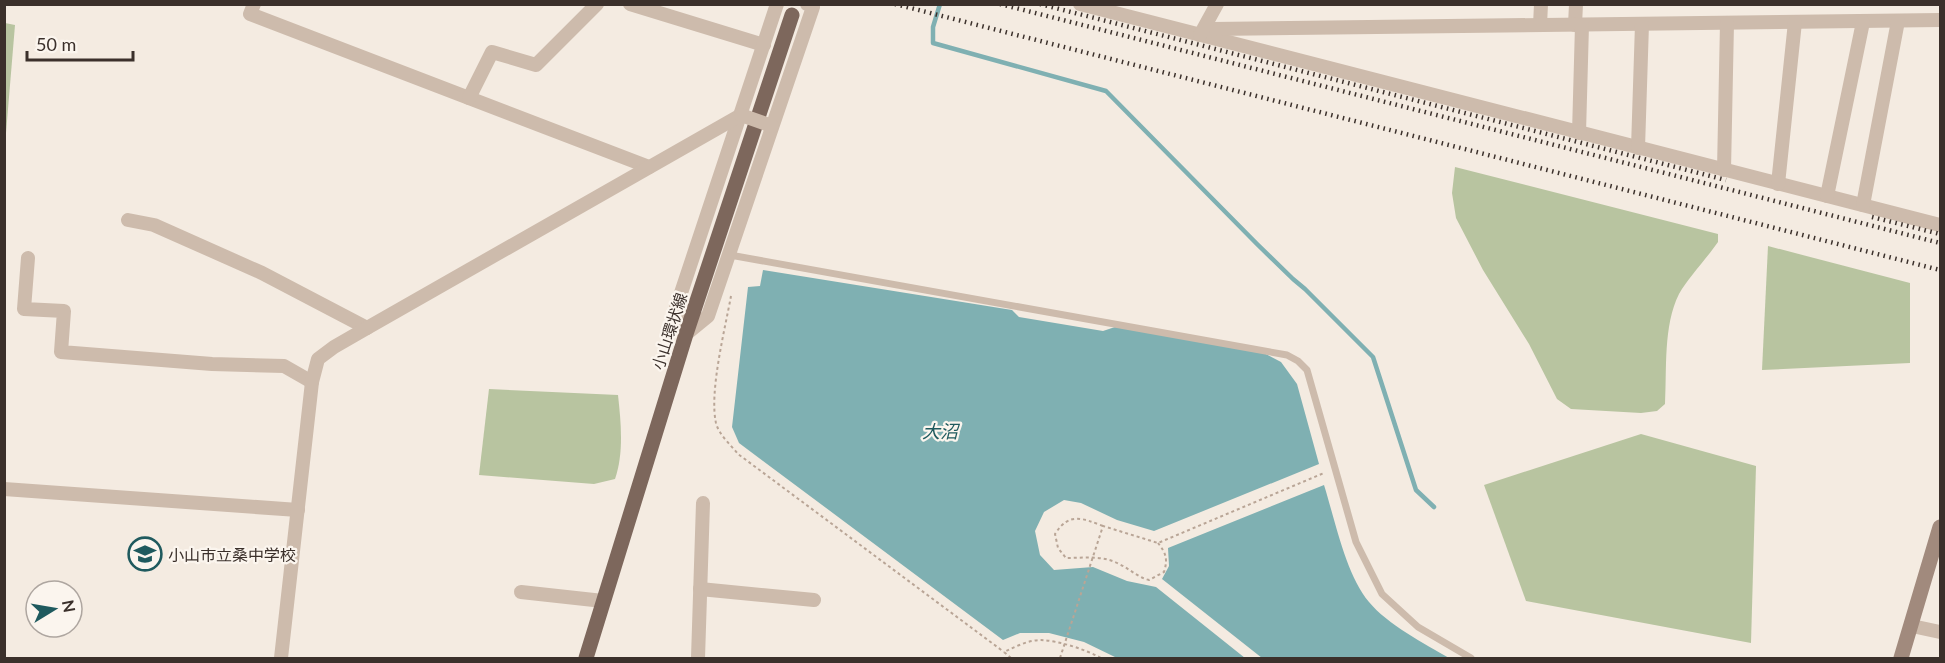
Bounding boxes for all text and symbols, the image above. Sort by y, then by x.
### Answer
scale bar [27,24,134,62]
text: 50 m [36,33,76,55]
street label: 小山環状線 [648,290,690,372]
water label: 大沼 [922,420,961,442]
school or university icon: 小山市立桑中学校 [127,536,163,572]
place label: 小山市立桑中学校 [168,545,296,564]
north arrow [24,579,84,639]
text: N [59,598,80,614]

